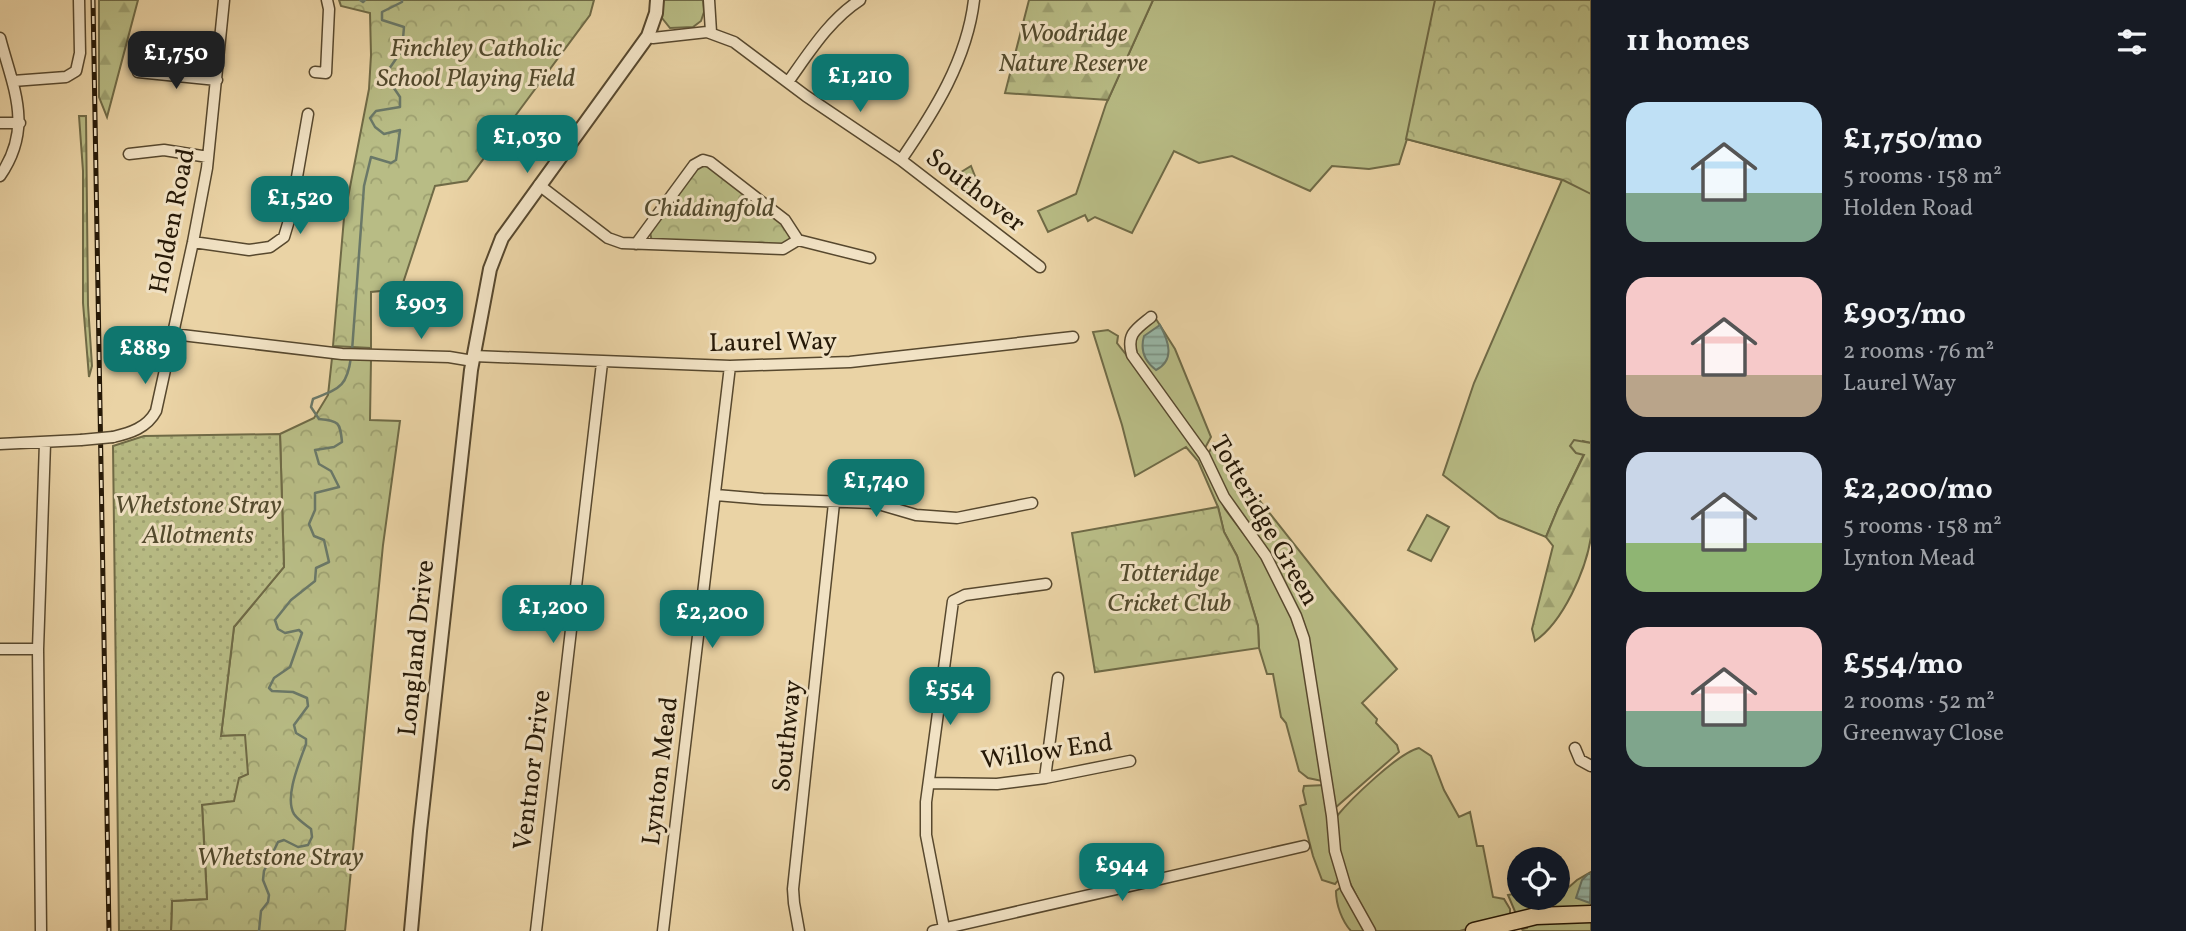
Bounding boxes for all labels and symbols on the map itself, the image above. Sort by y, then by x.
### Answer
park label: Woodridge Nature Reserve [998,16,1148,82]
park label: Finchley Catholic School Playing Field [377,31,576,97]
pin: £1,750 [119,32,233,91]
pin: £1,210 [803,54,917,114]
pin: £1,030 [470,116,584,175]
street label: Southover [918,141,1033,241]
street label: Holden Road [141,145,205,297]
pin: £1,520 [243,176,357,236]
park label: Chiddingfold [644,191,775,227]
pin: £903 [380,282,462,341]
street label: Laurel Way [709,324,837,362]
pin: £889 [104,326,186,386]
street label: Totteridge Green [1201,429,1327,613]
pin: £1,740 [819,460,933,519]
park label: Whetstone Stray Allotments [114,488,282,554]
park label: Totteridge Cricket Club [1107,556,1232,622]
street label: Longland Drive [390,558,444,738]
pin: £1,200 [496,586,610,645]
pin: £2,200 [655,590,769,650]
pin: £554 [909,668,991,727]
street label: Southway [764,678,812,794]
street label: Ventnor Drive [505,688,561,852]
street label: Lynton Mead [634,695,688,847]
street label: Willow End [979,725,1115,779]
park label: Whetstone Stray [196,840,364,876]
pin: £944 [1081,844,1163,903]

